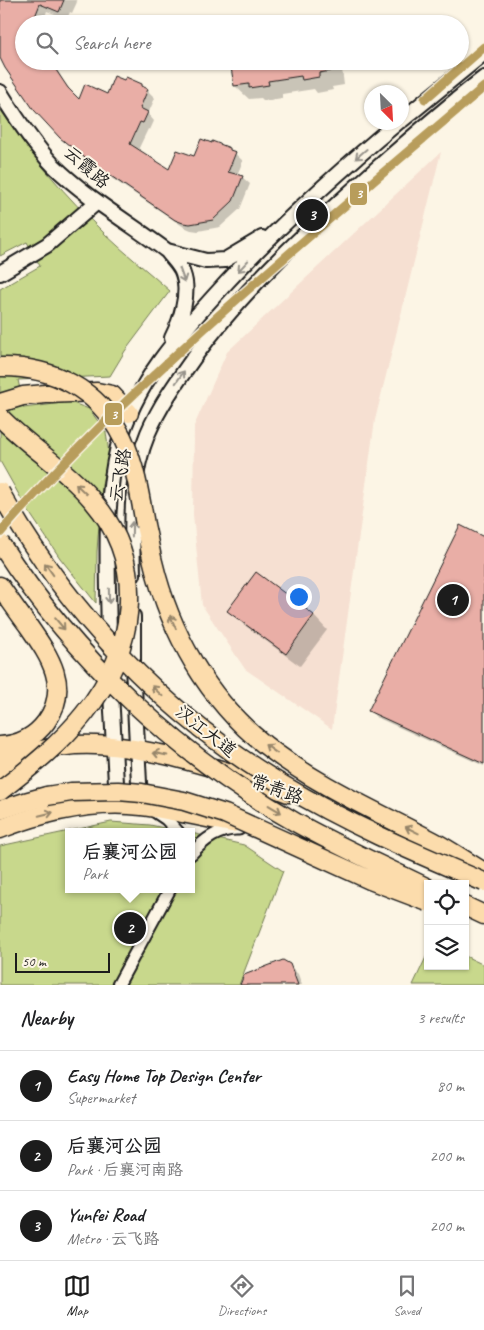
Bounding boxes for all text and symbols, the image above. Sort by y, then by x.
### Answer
search box [15,15,469,70]
icon: search [33,29,61,57]
text: Search here [73,31,150,55]
north arrow [364,85,409,130]
street label: 云霞路 [59,141,115,193]
one-way arrow [354,148,367,160]
line badge: 3 [349,182,368,206]
text: 3 [356,185,364,202]
pin: 3 [296,196,328,234]
one-way arrow [237,259,249,272]
one-way arrow [178,267,187,282]
one-way arrow [175,371,185,385]
line badge: 3 [104,402,123,426]
text: 3 [111,406,119,423]
street label: 云飞路 [104,447,136,503]
one-way arrow [75,483,87,495]
one-way arrow [128,522,137,538]
one-way arrow [44,563,54,577]
pin: 1 [437,581,469,619]
your location [286,584,312,610]
one-way arrow [104,588,114,604]
one-way arrow [167,615,177,630]
one-way arrow [54,618,65,631]
one-way arrow [150,685,163,697]
street label: 汉江大道 [171,700,241,762]
one-way arrow [265,744,278,755]
one-way arrow [153,749,169,758]
street label: 常青路 [248,769,306,809]
one-way arrow [267,805,281,815]
one-way arrow [38,809,54,818]
one-way arrow [404,825,419,835]
popup [65,828,195,893]
text: 后襄河公园 [82,840,178,864]
text: Park [82,864,108,884]
map controls [424,880,469,970]
button: locate [424,880,469,925]
pin: 2 [114,909,146,947]
button: layers [424,925,469,970]
scale bar [15,950,110,973]
text: 50 m [22,953,46,970]
text: Nearby [20,1005,73,1031]
text: 3 results [417,1008,464,1028]
text: Easy Home Top Design Center [67,1064,261,1088]
text: 1 [32,1076,40,1096]
text: 80 m [437,1076,464,1096]
text: Supermarket [67,1088,135,1108]
text: 后襄河公园 [67,1134,162,1158]
text: 2 [32,1146,40,1166]
text: 200 m [430,1146,464,1166]
text: Park · 后襄河南路 [67,1160,183,1180]
text: Yunfei Road [67,1203,144,1227]
text: 3 [32,1216,40,1236]
text: 200 m [430,1216,464,1236]
text: Metro · 云飞路 [67,1229,159,1249]
tab: Map [63,1272,91,1319]
tab: Directions [218,1272,266,1319]
tab: Saved [393,1272,421,1319]

